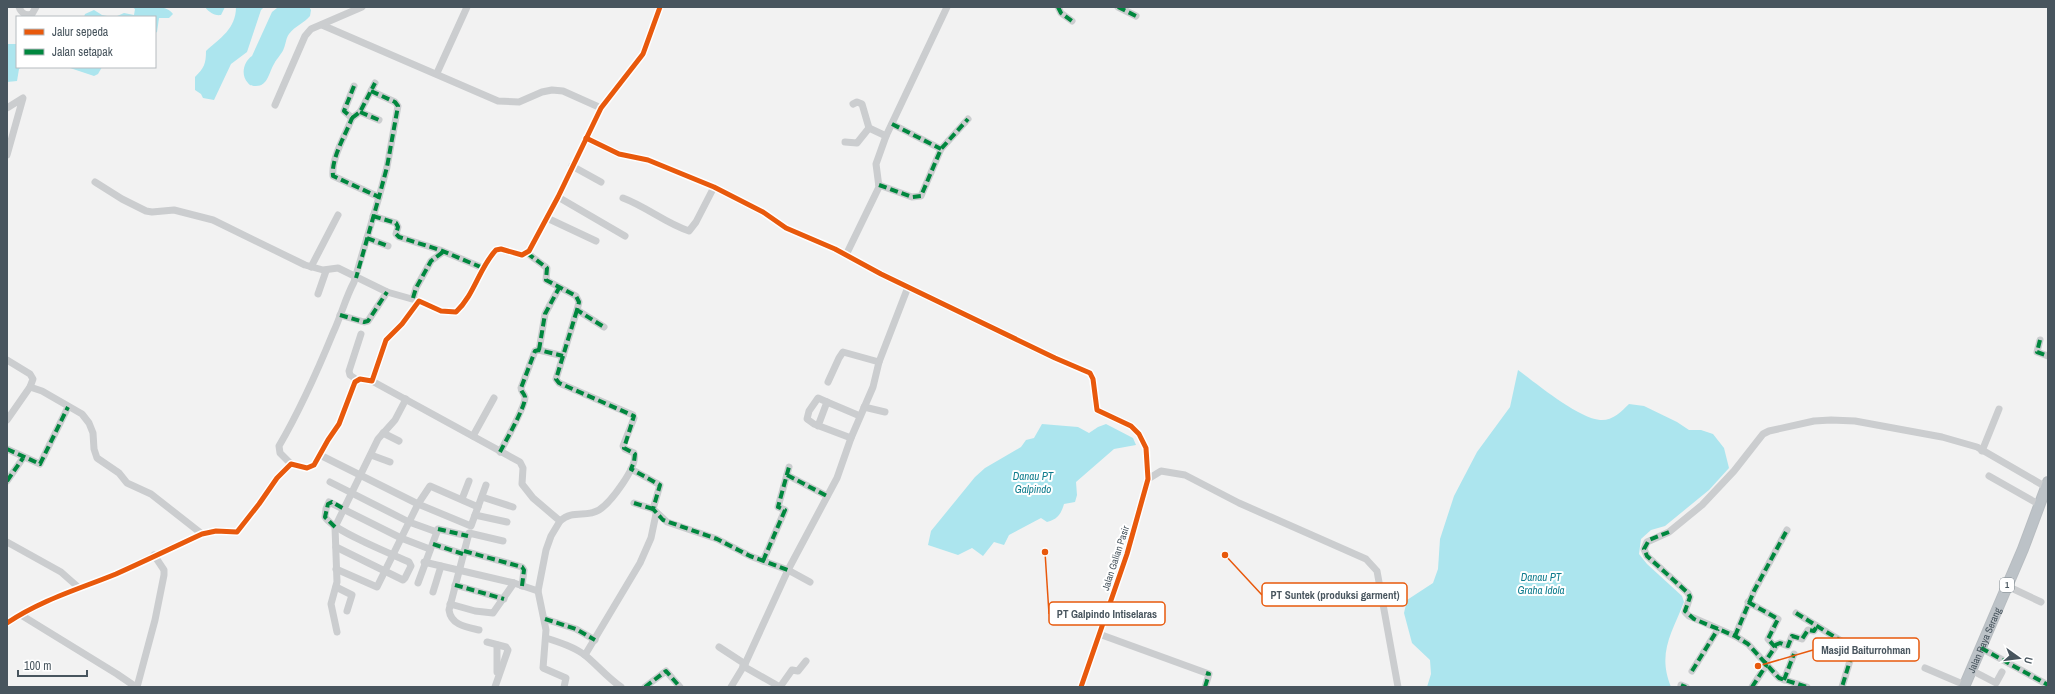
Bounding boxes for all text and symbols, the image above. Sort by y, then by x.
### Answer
legend [16,16,156,68]
text: Jalur sepeda [52,24,109,40]
text: Jalan setapak [52,44,113,60]
water label: Danau PT Galpindo [1013,469,1054,496]
street label: Jalan Galian Pasir [1099,524,1132,592]
water label: Danau PT Graha Idola [1517,570,1565,597]
road number: 1 [2000,578,2014,592]
callout: PT Suntek (produksi garment) [1262,583,1407,606]
text: PT Suntek (produksi garment) [1271,588,1399,602]
callout: PT Galpindo Intiselaras [1049,602,1165,625]
street label: Jalan Raya Serang [1965,605,2004,675]
text: PT Galpindo Intiselaras [1057,607,1157,621]
callout: Masjid Baiturrohman [1813,638,1919,661]
north arrow [1999,638,2039,678]
text: Masjid Baiturrohman [1821,643,1911,657]
scale bar [18,652,87,678]
text: U [2021,656,2036,665]
text: 100 m [24,658,51,674]

